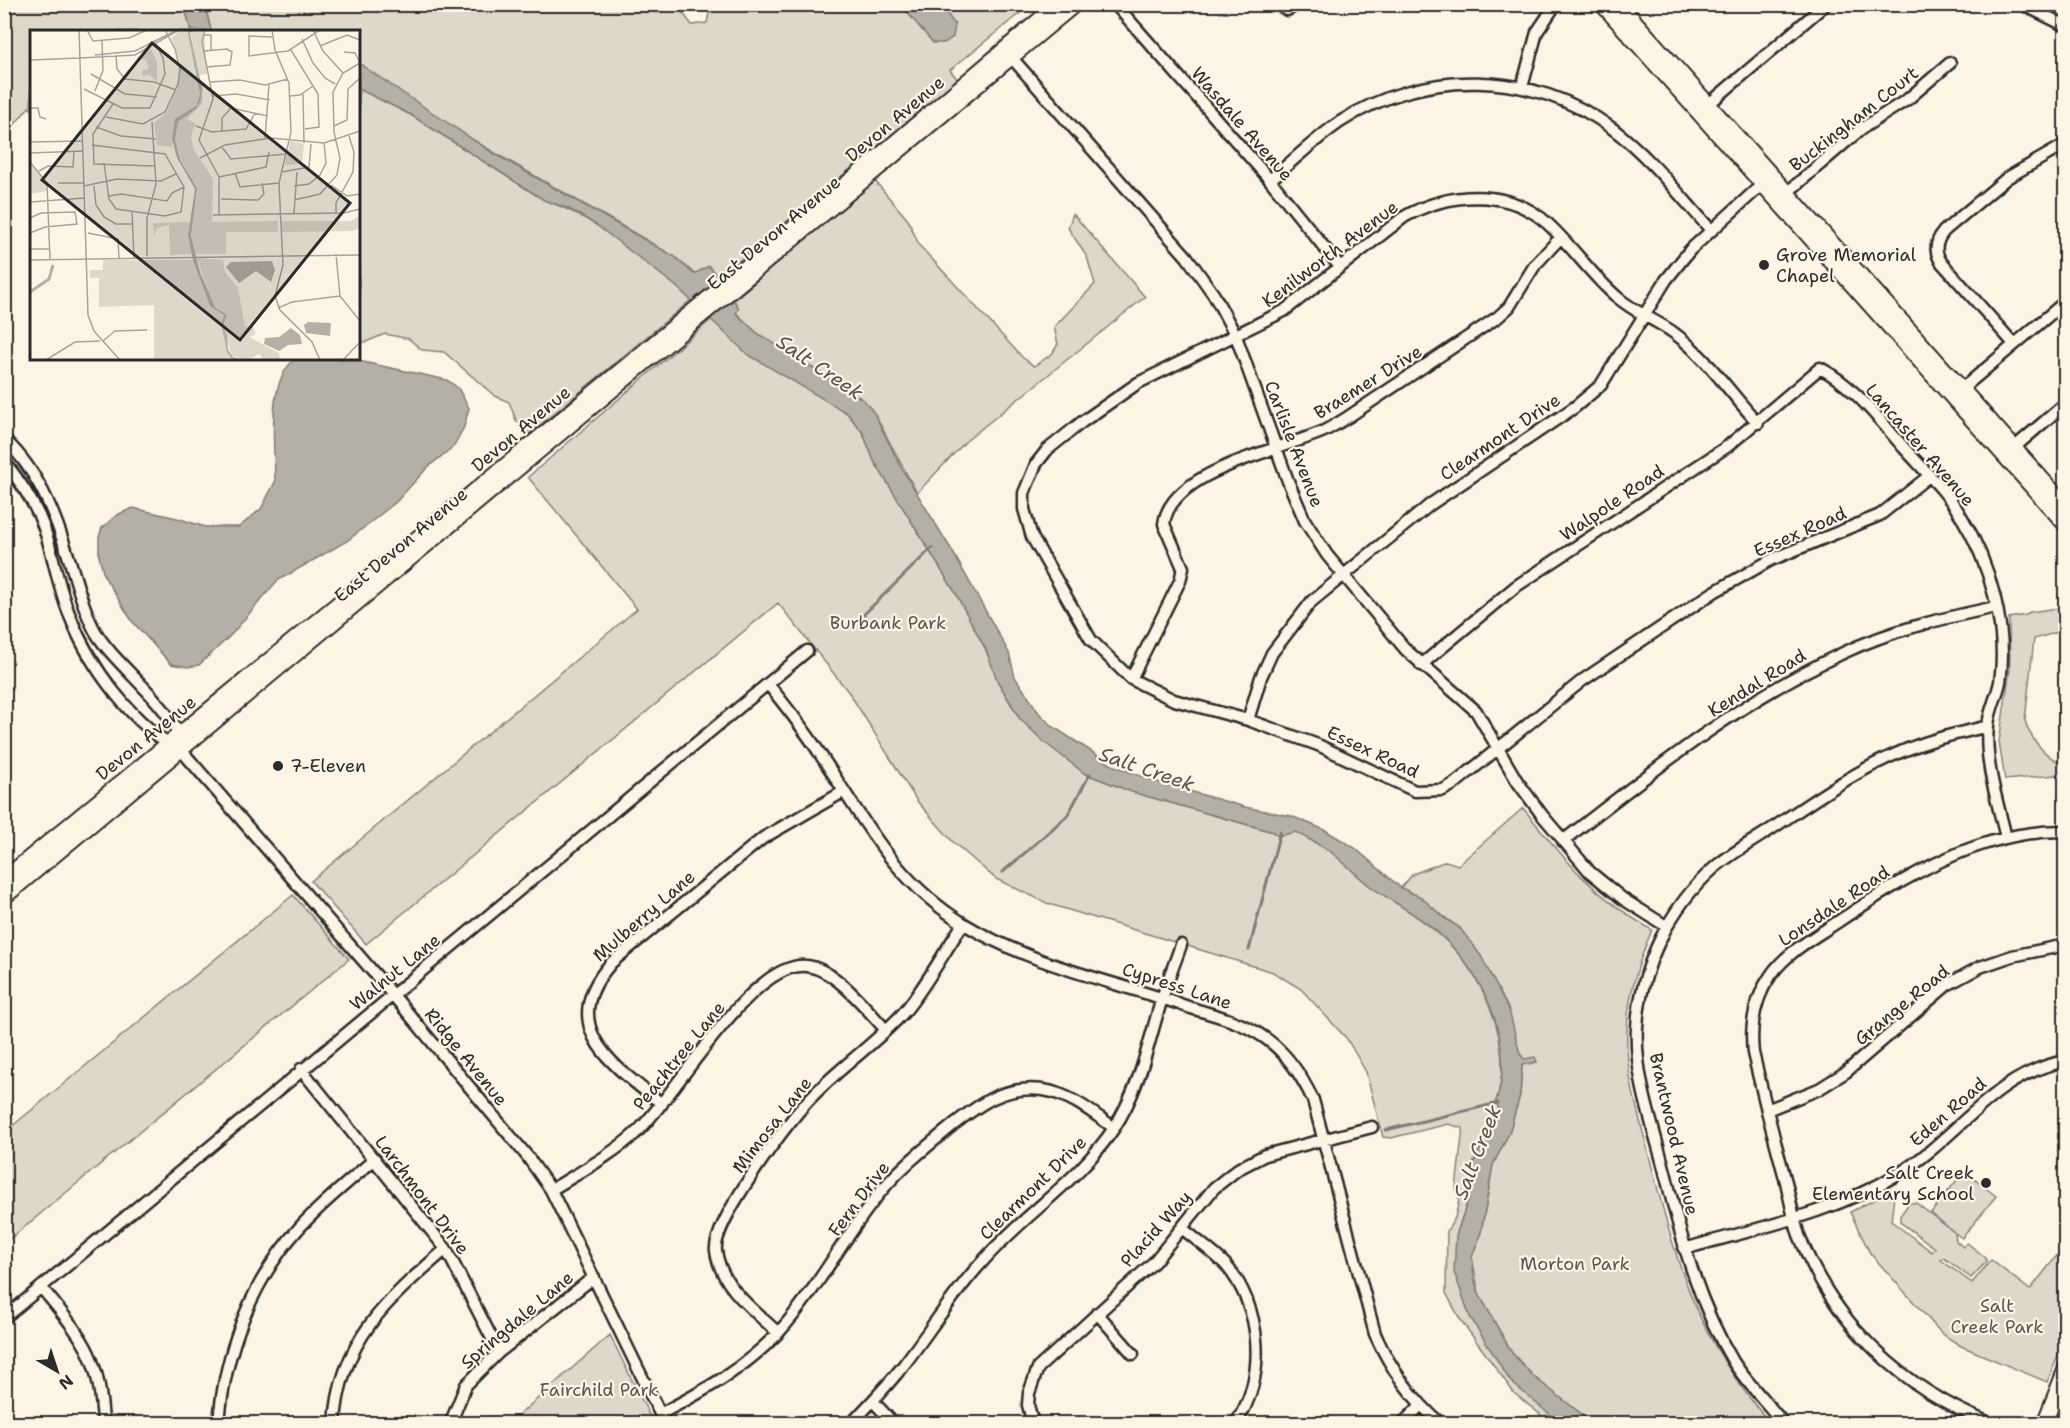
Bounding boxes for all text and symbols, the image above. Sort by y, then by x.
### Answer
inset map [30,30,360,360]
street label: Buckingham Court [1785,61,1924,177]
street label: Wasdale Avenue [1186,62,1298,186]
street label: Devon Avenue [840,70,950,168]
street label: East Devon Avenue [702,170,846,296]
street label: Kenilworth Avenue [1257,195,1403,313]
place label: Grove Memorial Chapel [1776,243,1917,288]
marker: Grove Memorial Chapel [1757,258,1771,272]
water label: Salt Creek [772,328,869,406]
street label: Braemer Drive [1309,339,1427,425]
street label: Carlisle Avenue [1259,377,1329,511]
street label: Lancaster Avenue [1860,378,1980,512]
street label: Devon Avenue [466,380,576,478]
street label: Clearmont Drive [1435,388,1565,486]
street label: Walpole Road [1555,459,1669,547]
street label: East Devon Avenue [329,482,473,608]
street label: Essex Road [1750,501,1850,563]
park label: Burbank Park [830,611,946,635]
street label: Kendal Road [1703,643,1811,723]
street label: Devon Avenue [91,690,201,786]
street label: Essex Road [1323,720,1423,784]
water label: Salt Creek [1096,741,1199,798]
place label: 7-Eleven [290,754,366,778]
marker: 7-Eleven [271,759,285,773]
street label: Lonsdale Road [1774,860,1894,952]
street label: Mulberry Lane [588,865,700,967]
street label: Walnut Lane [345,928,445,1016]
street label: Cypress Lane [1119,957,1235,1015]
street label: Grange Road [1850,959,1954,1051]
street label: Peachtree Lane [628,996,730,1116]
street label: Ridge Avenue [419,1003,513,1111]
street label: Brantwood Avenue [1644,1050,1704,1218]
street label: Mimosa Lane [727,1072,817,1178]
street label: Eden Road [1905,1072,1991,1152]
water label: Salt Creek [1447,1101,1507,1203]
street label: Larchmont Drive [369,1131,475,1259]
street label: Clearmont Drive [974,1131,1092,1245]
street label: Fern Drive [823,1157,895,1241]
place label: Salt Creek Elementary School [1812,1161,1975,1206]
marker: Salt Creek Elementary School [1979,1176,1993,1190]
street label: Placid Way [1115,1185,1197,1273]
park label: Morton Park [1520,1252,1630,1276]
street label: Springdale Lane [456,1266,578,1374]
park label: Salt Creek Park [1950,1294,2044,1339]
north arrow [27,1341,87,1401]
text: N [55,1370,78,1394]
park label: Fairchild Park [540,1378,658,1402]

